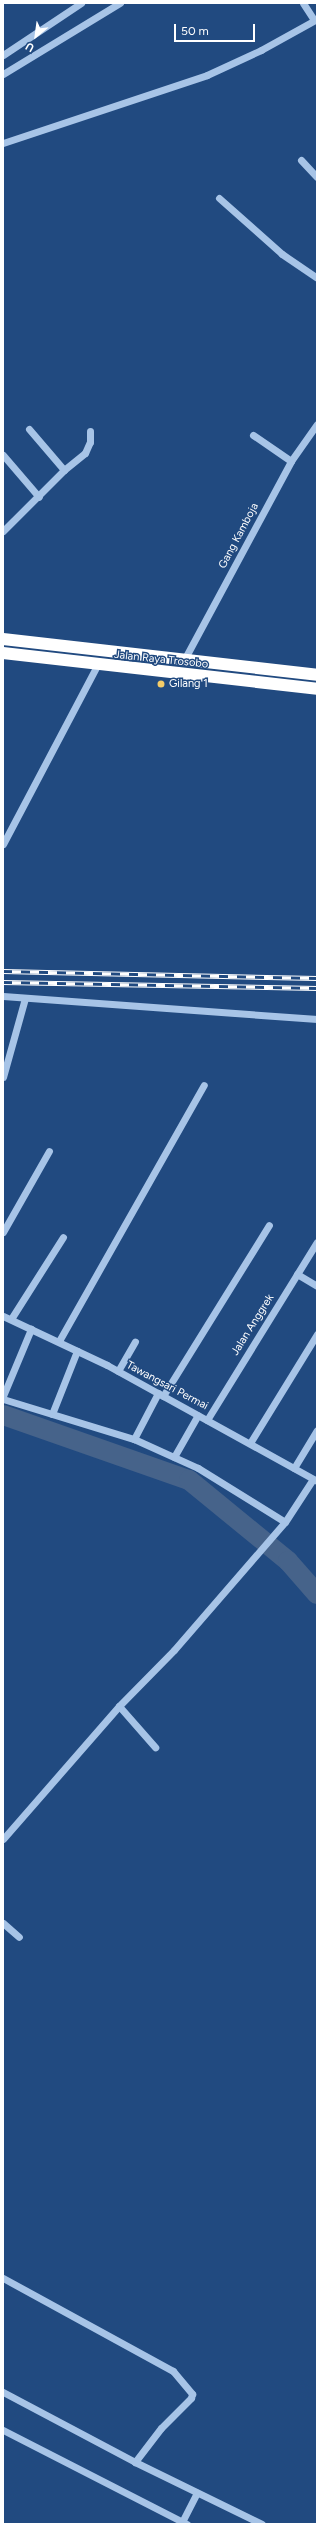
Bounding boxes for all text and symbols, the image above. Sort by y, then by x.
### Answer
north arrow [16,16,56,56]
scale bar [176,16,257,42]
text: 50 m [181,24,209,38]
text: U [23,39,36,54]
street label: Gang Kamboja [216,501,262,571]
street label: Jalan Raya Trosobo [113,648,209,672]
place label: Gilang 1 [169,677,208,691]
marker: Gilang 1 [156,679,166,689]
street label: Jalan Anggrek [229,1292,277,1358]
street label: Tawangsari Permai [124,1359,210,1413]

